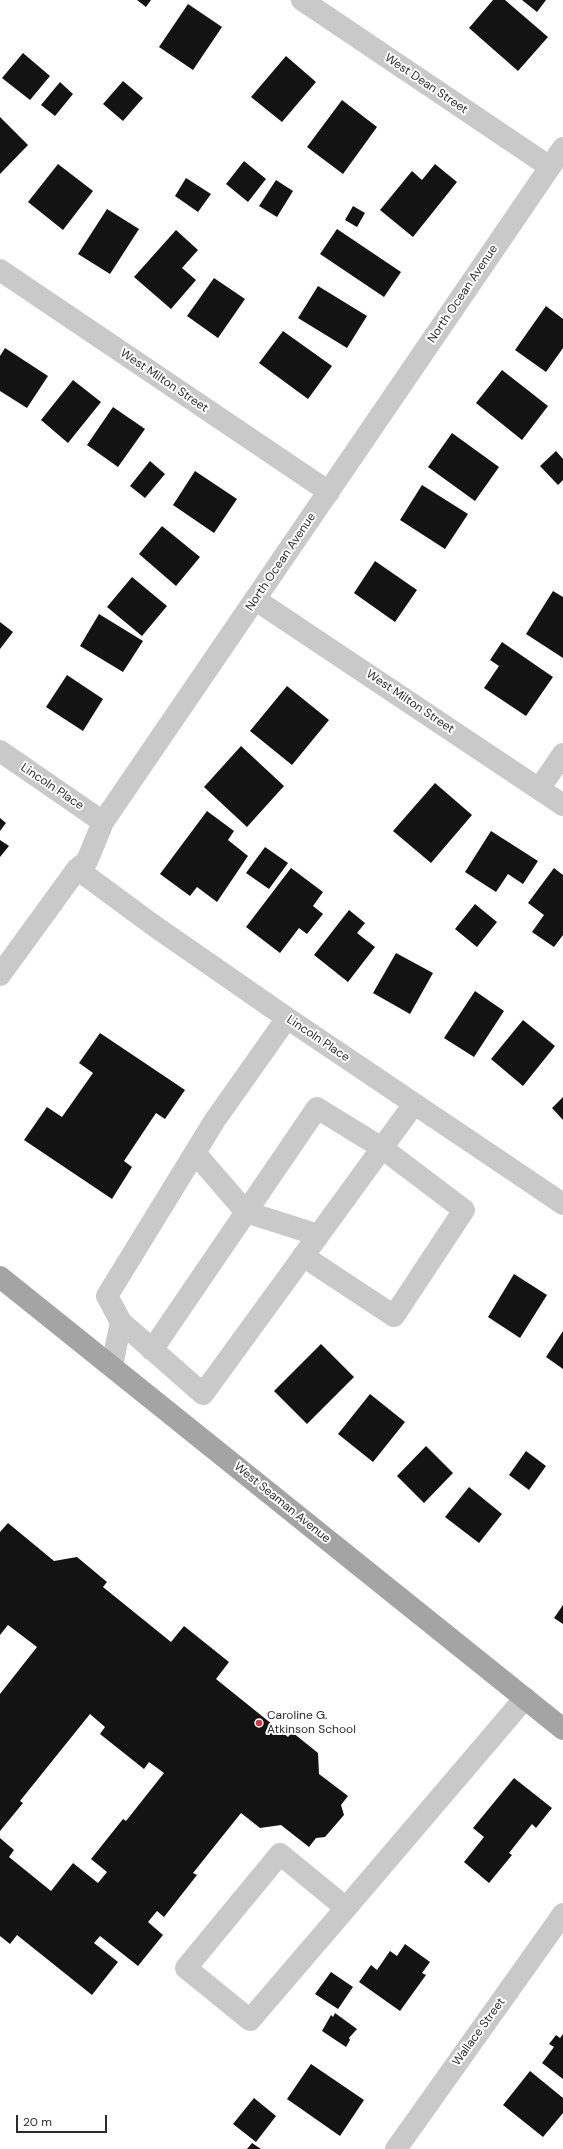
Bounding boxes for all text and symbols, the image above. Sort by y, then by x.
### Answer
street label: West Dean Street [382,51,470,117]
street label: North Ocean Avenue [425,242,501,346]
street label: West Milton Street [117,346,211,416]
street label: North Ocean Avenue [243,510,319,614]
street label: West Milton Street [363,667,457,737]
street label: Lincoln Place [18,761,86,813]
street label: Lincoln Place [284,1013,352,1065]
street label: West Seaman Avenue [231,1460,333,1546]
place label: Caroline G. Atkinson School [267,1709,356,1737]
marker: Caroline G. Atkinson School [254,1718,264,1728]
street label: Wallace Street [450,1995,508,2069]
scale bar [18,2107,109,2133]
text: 20 m [23,2114,52,2130]

